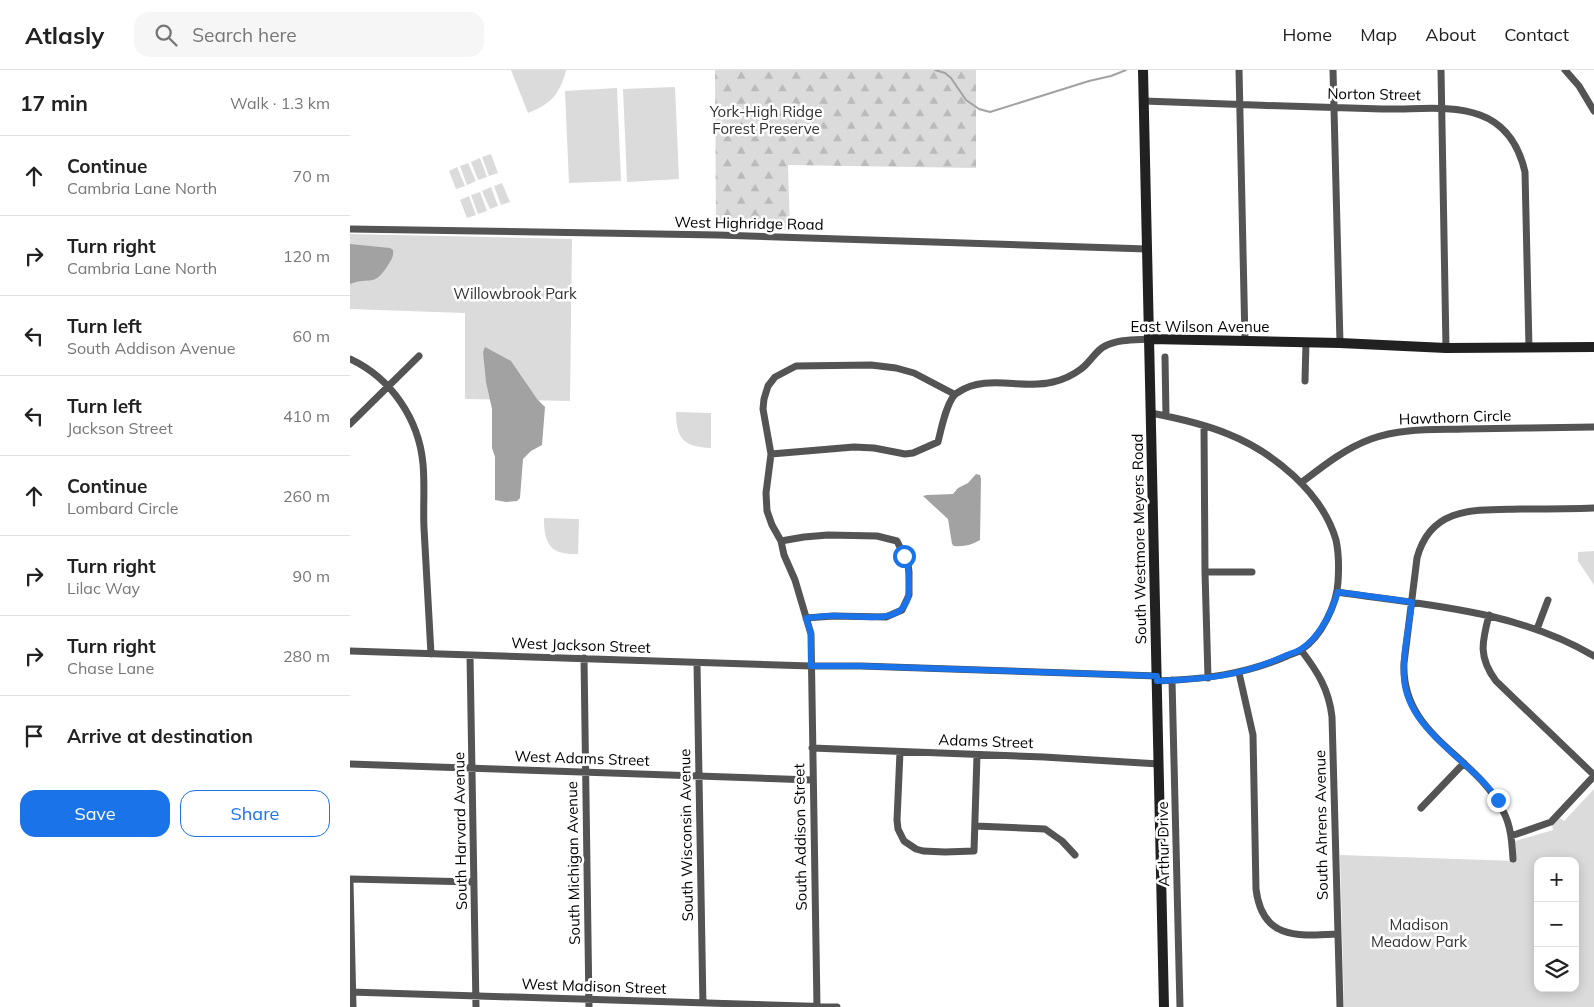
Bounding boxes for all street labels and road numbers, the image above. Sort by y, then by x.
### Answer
street label: Norton Street [1327,84,1421,104]
street label: West Highridge Road [674,212,824,234]
street label: East Wilson Avenue [1130,317,1270,336]
street label: Hawthorn Circle [1398,406,1512,428]
street label: South Westmore Meyers Road [1128,433,1150,645]
street label: West Jackson Street [511,633,651,657]
street label: Adams Street [938,730,1034,752]
street label: West Adams Street [514,746,650,770]
street label: South Wisconsin Avenue [675,748,697,922]
street label: South Ahrens Avenue [1310,750,1332,900]
street label: South Harvard Avenue [449,752,471,910]
street label: South Addison Street [789,763,811,911]
street label: South Michigan Avenue [562,781,584,945]
street label: Arthur Drive [1153,801,1173,887]
street label: West Madison Street [521,974,667,998]

